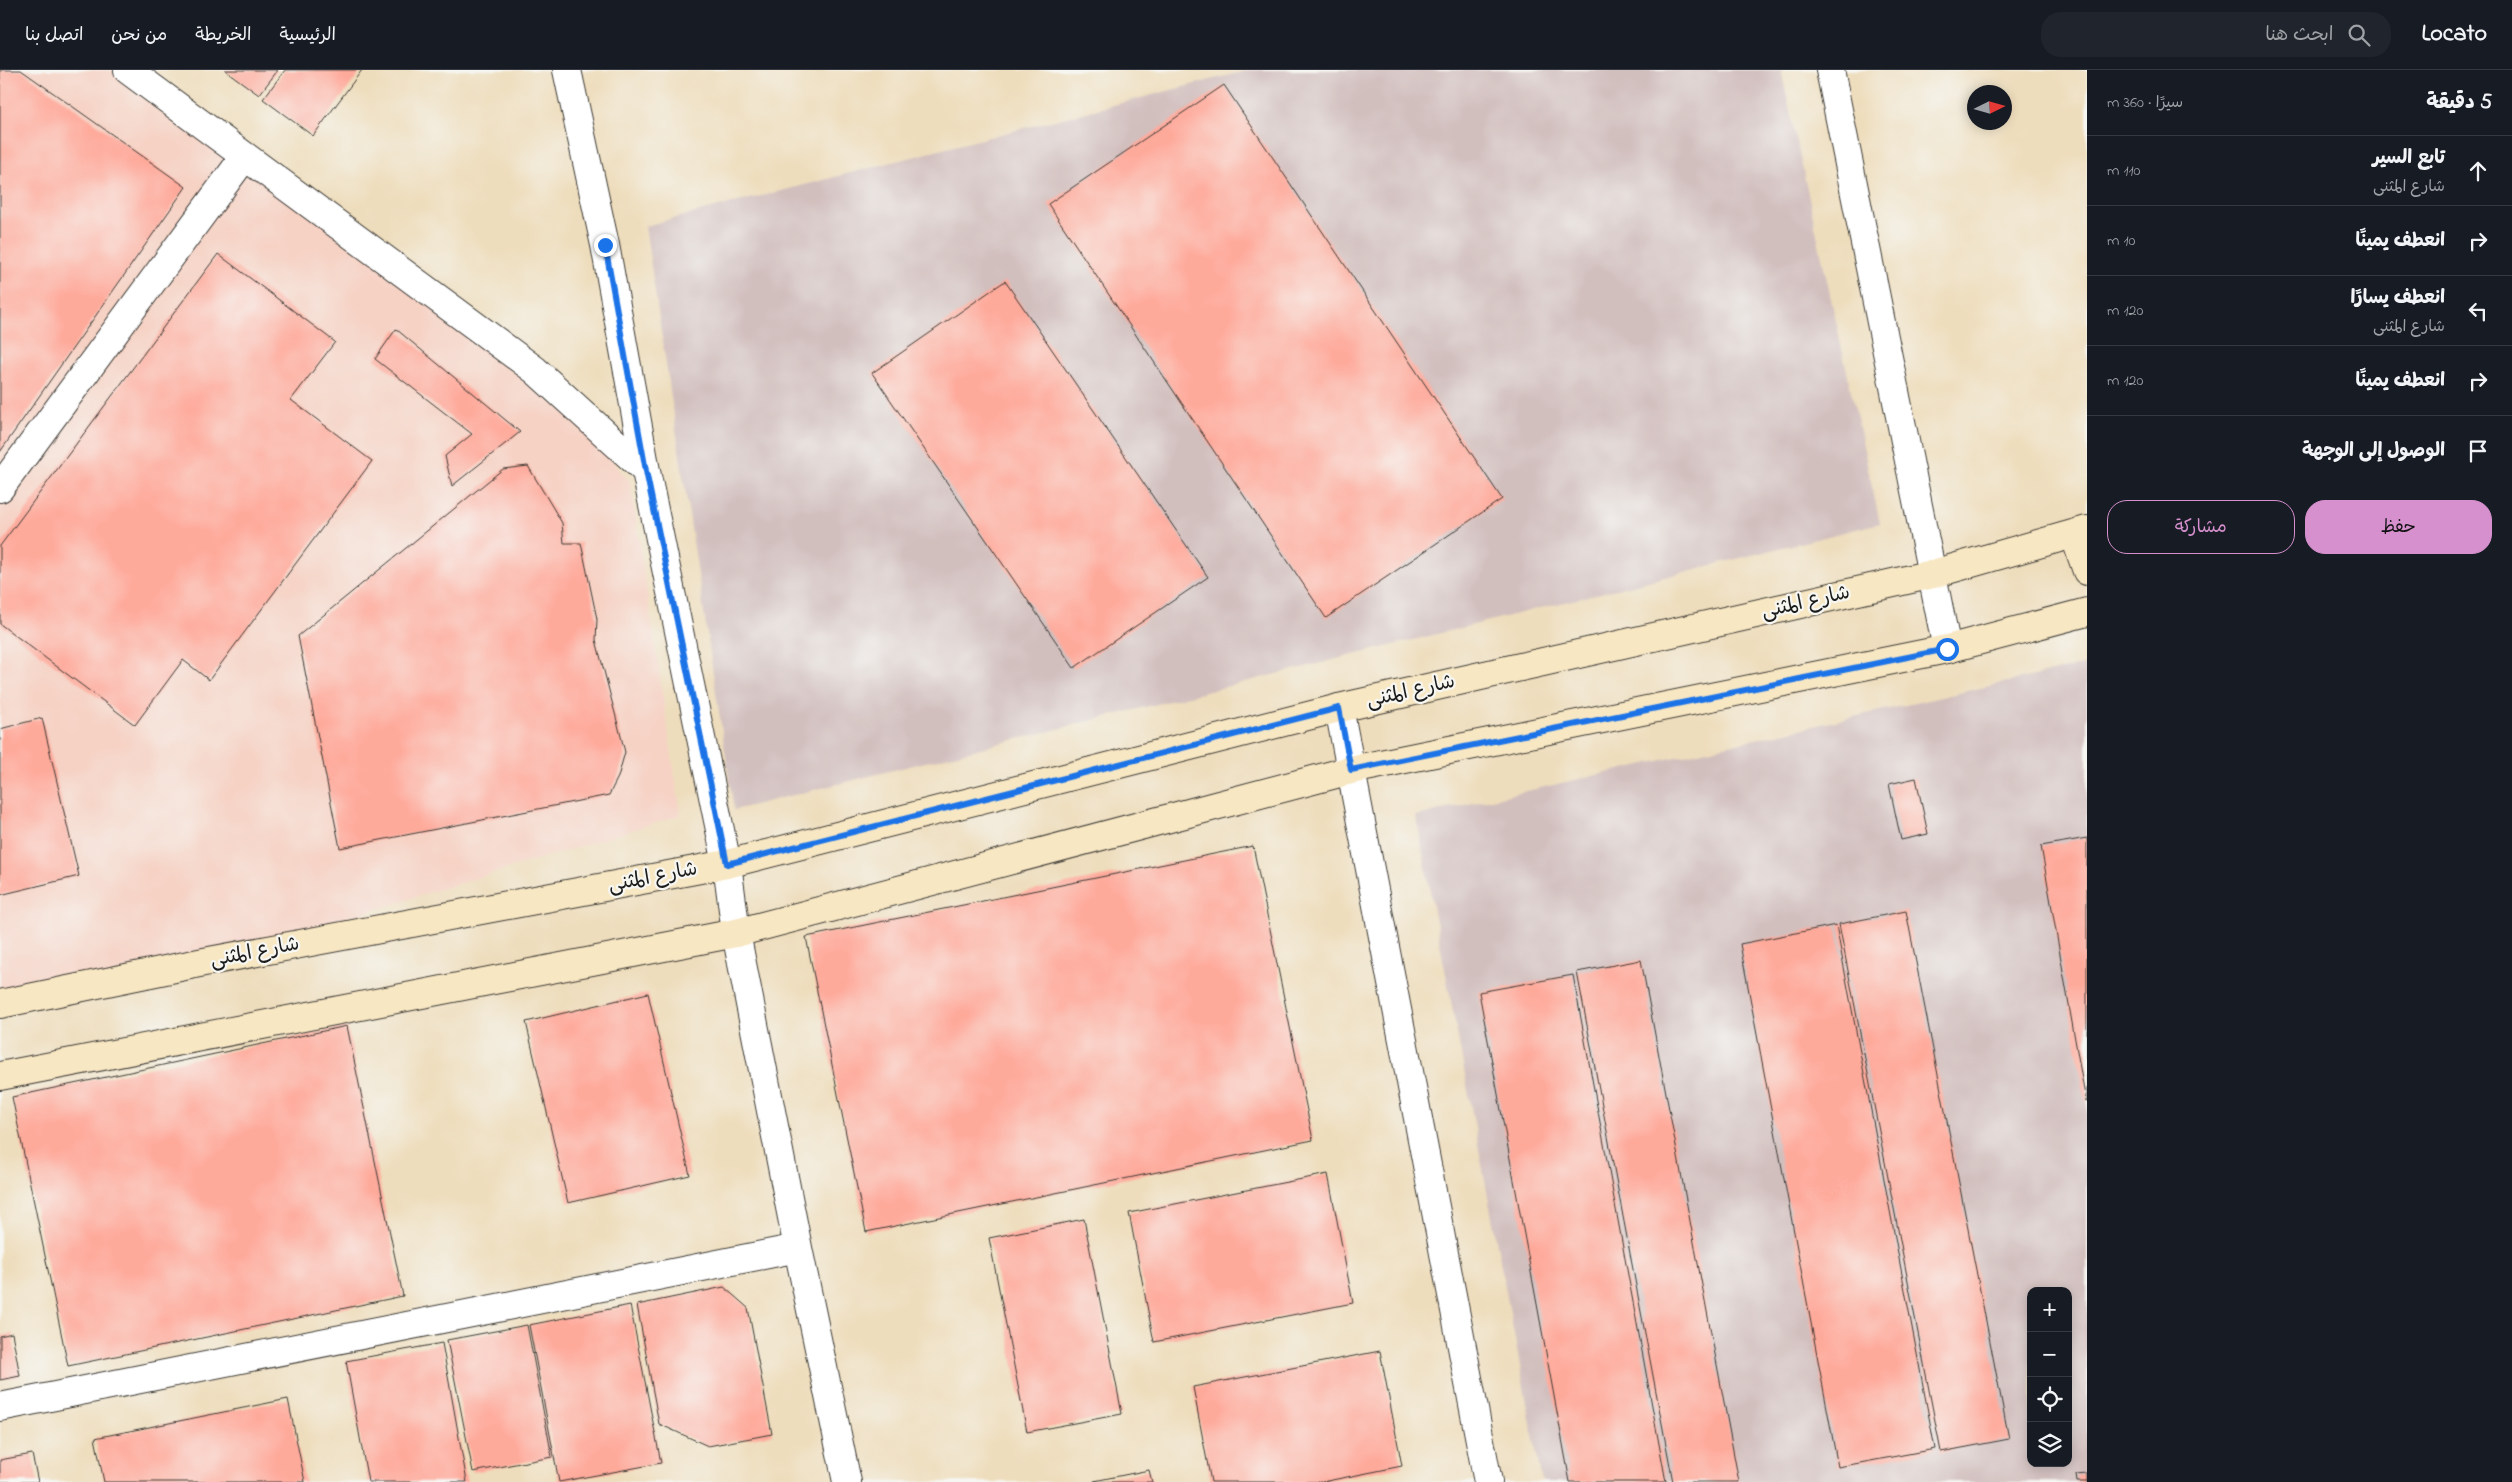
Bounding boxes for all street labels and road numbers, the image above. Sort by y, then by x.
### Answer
street label: شارع المثنى [1759,579,1853,627]
street label: شارع المثنى [1364,668,1458,716]
street label: شارع المثنى [606,855,700,901]
street label: شارع المثنى [208,930,302,976]

